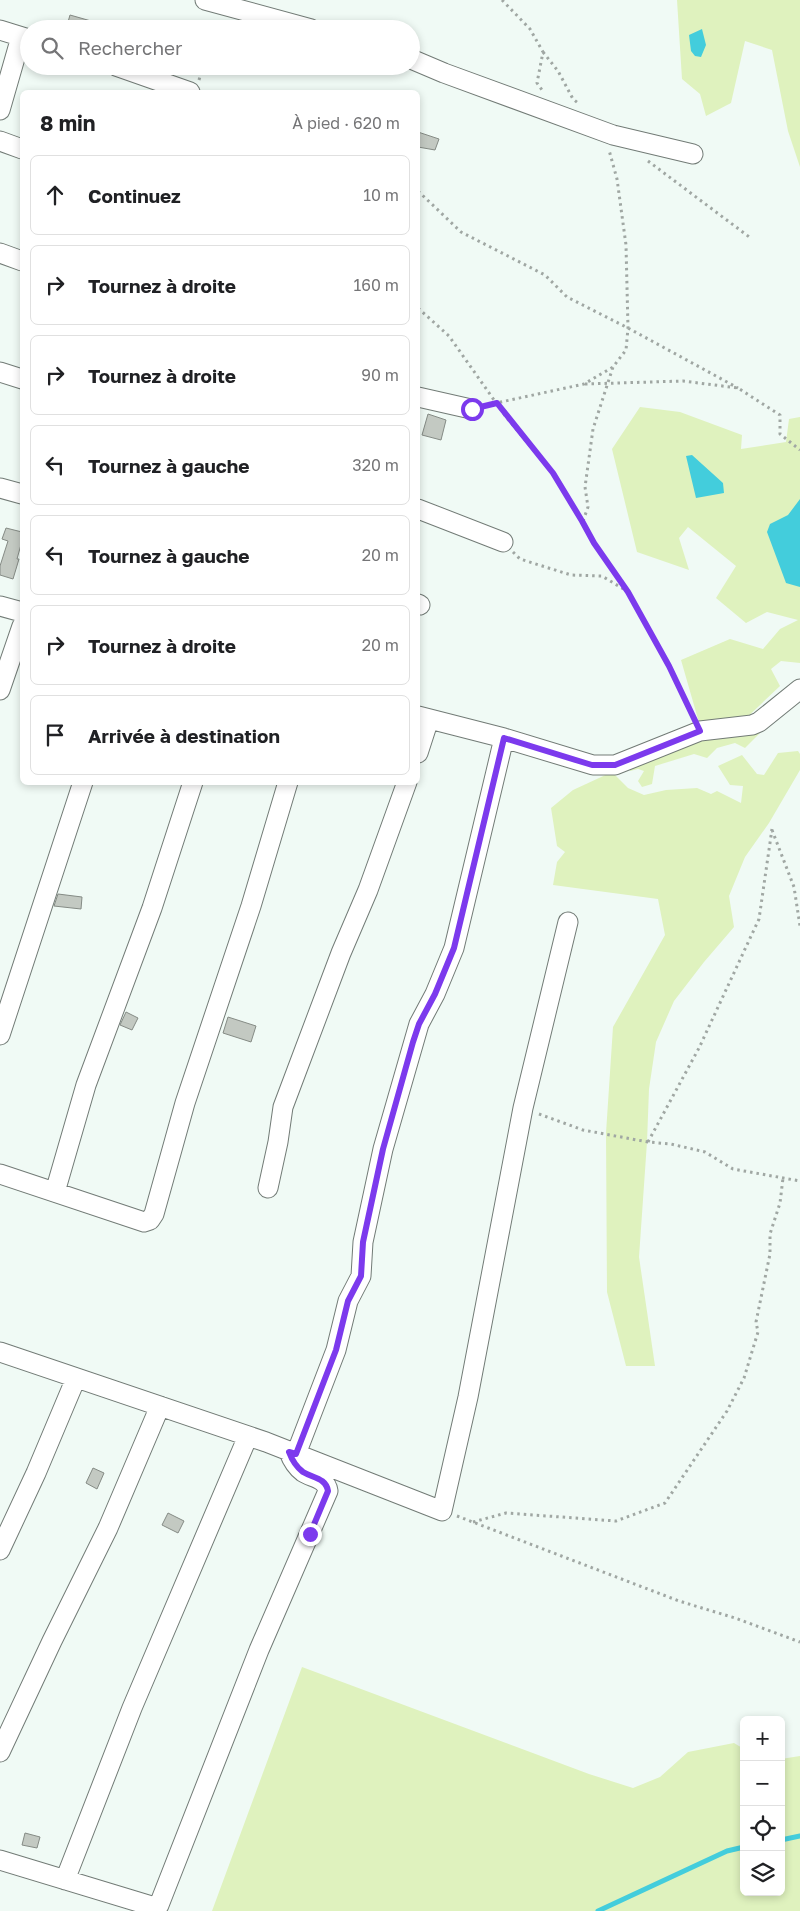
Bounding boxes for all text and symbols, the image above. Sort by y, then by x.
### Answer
search box [20,20,420,75]
icon: search [38,34,66,62]
text: Rechercher [78,36,183,59]
text: 8 min [40,110,96,136]
text: À pied · 620 m [292,113,400,133]
icon: ahead [41,181,69,209]
text: Continuez [88,184,181,207]
text: 10 m [363,185,399,205]
icon: right [41,271,69,299]
text: Tournez à droite [88,274,236,297]
text: 160 m [353,275,399,295]
icon: right [41,361,69,389]
text: Tournez à droite [88,364,236,387]
text: 90 m [361,365,399,385]
route start [461,398,484,421]
icon: left [41,451,69,479]
text: Tournez à gauche [88,454,249,477]
text: 320 m [352,455,399,475]
icon: left [41,541,69,569]
text: Tournez à gauche [88,544,249,567]
text: 20 m [362,545,399,565]
icon: right [41,631,69,659]
text: Tournez à droite [88,634,236,657]
text: 20 m [362,635,399,655]
icon: arrive [41,721,69,749]
text: Arrivée à destination [88,724,280,747]
route end [299,1523,322,1546]
map controls [740,1716,785,1896]
button: + [740,1716,785,1761]
button: − [740,1761,785,1806]
button: locate [740,1806,785,1851]
button: layers [740,1851,785,1896]

